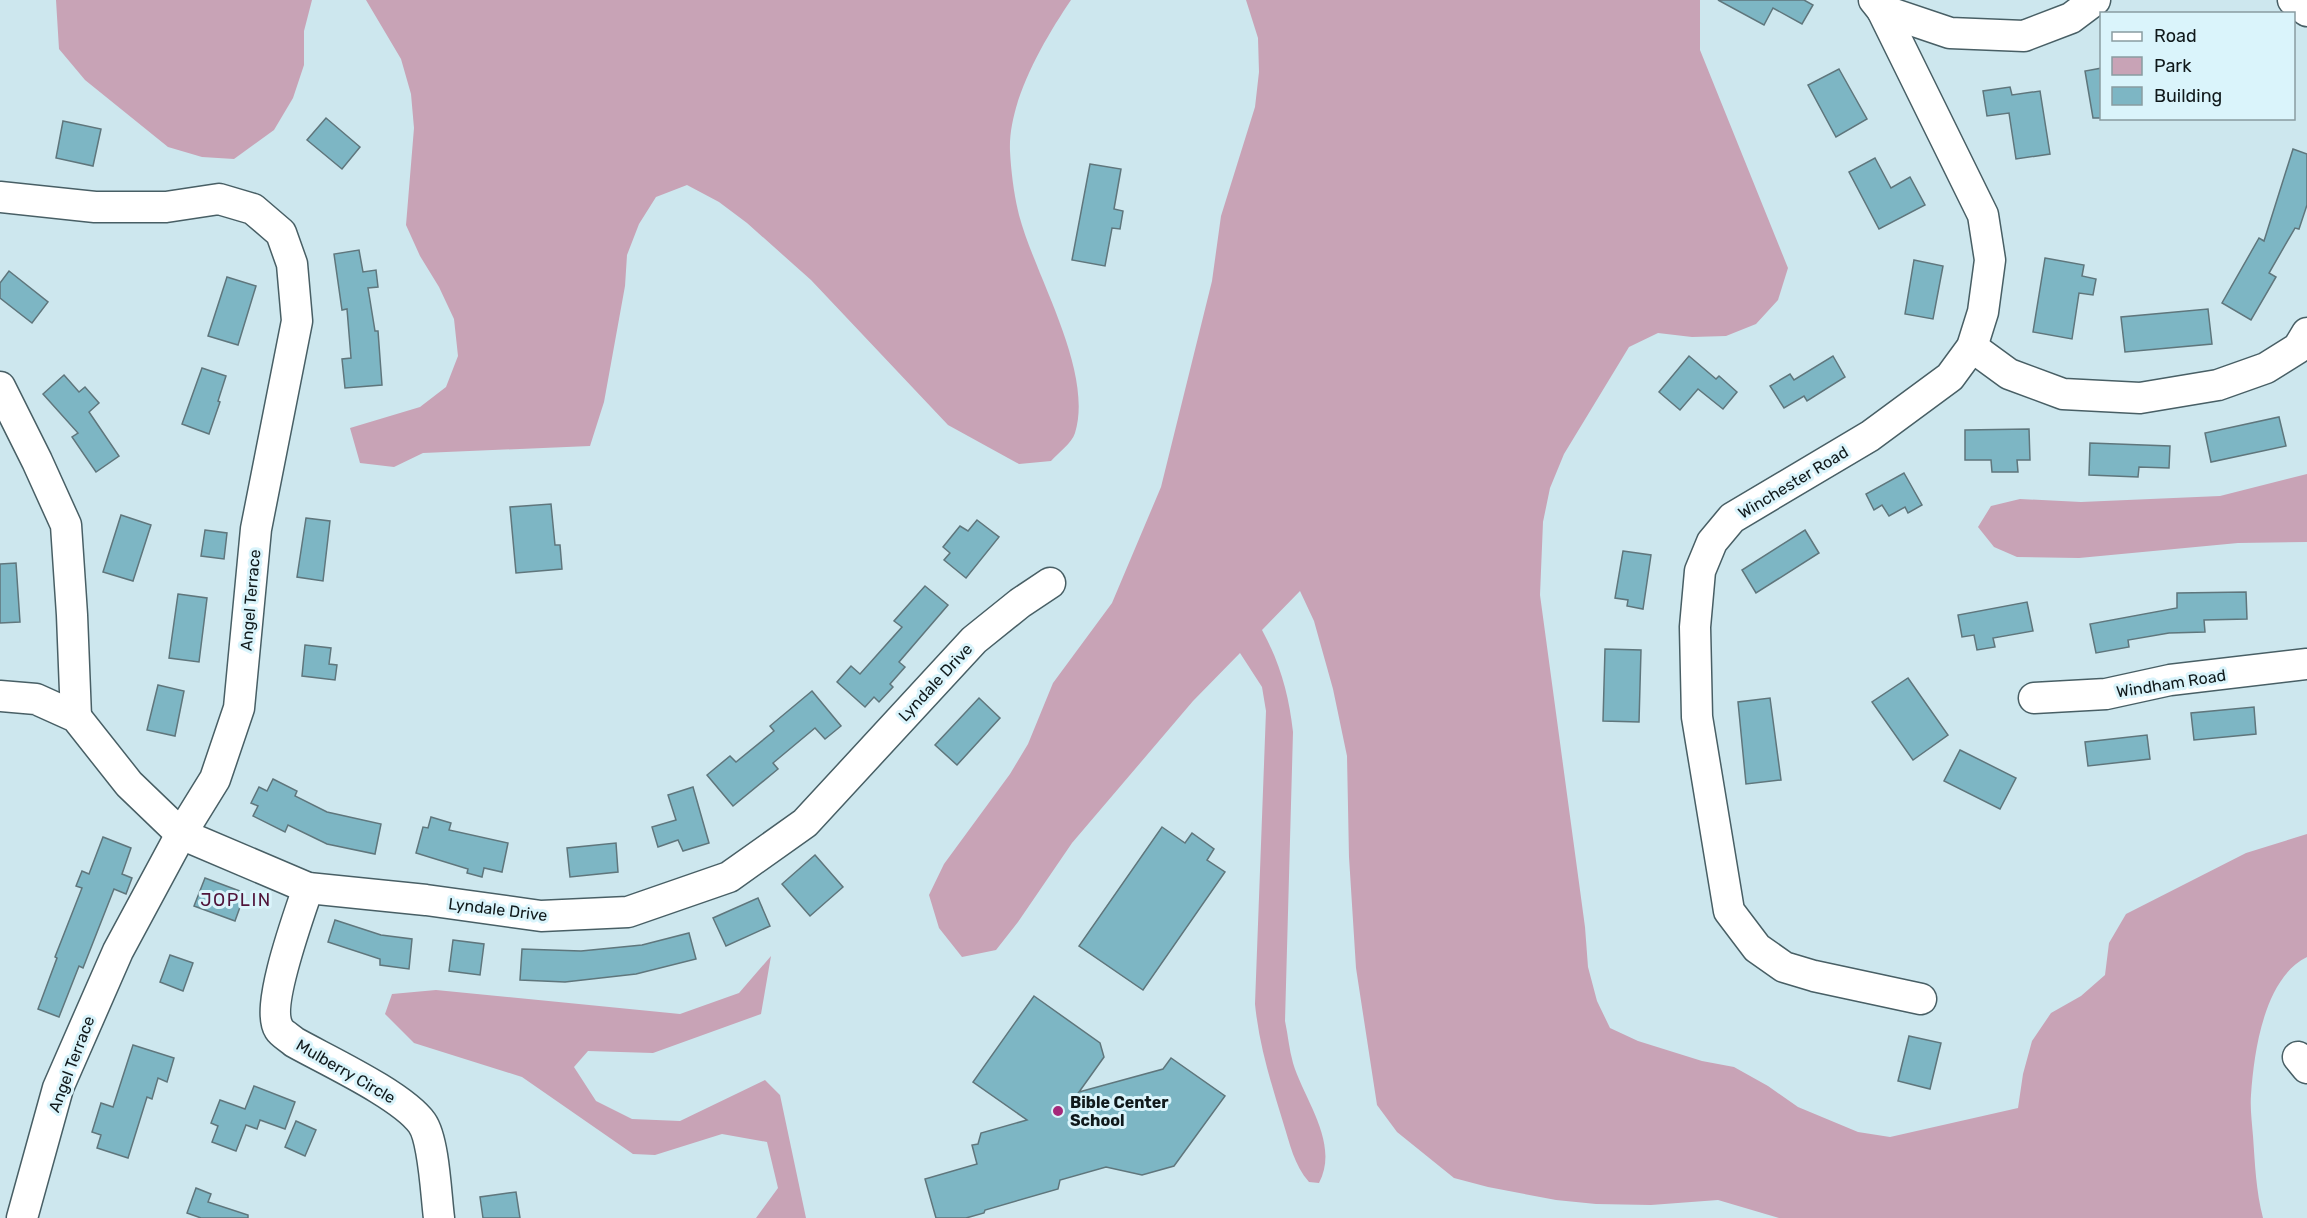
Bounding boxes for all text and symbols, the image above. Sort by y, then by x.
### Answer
legend [2100,12,2295,120]
text: Road [2154,25,2197,47]
text: Park [2154,55,2192,77]
text: Building [2154,85,2222,107]
street label: Winchester Road [1735,442,1852,523]
street label: Angel Terrace [237,549,264,652]
street label: Lyndale Drive [894,639,976,725]
street label: Windham Road [2115,665,2227,702]
district label: JOPLIN [200,889,272,911]
street label: Lyndale Drive [447,894,549,925]
street label: Angel Terrace [44,1013,99,1115]
street label: Mulberry Circle [293,1035,399,1108]
place label: Bible Center School [1070,1093,1169,1130]
marker: Bible Center School [1051,1104,1065,1118]

